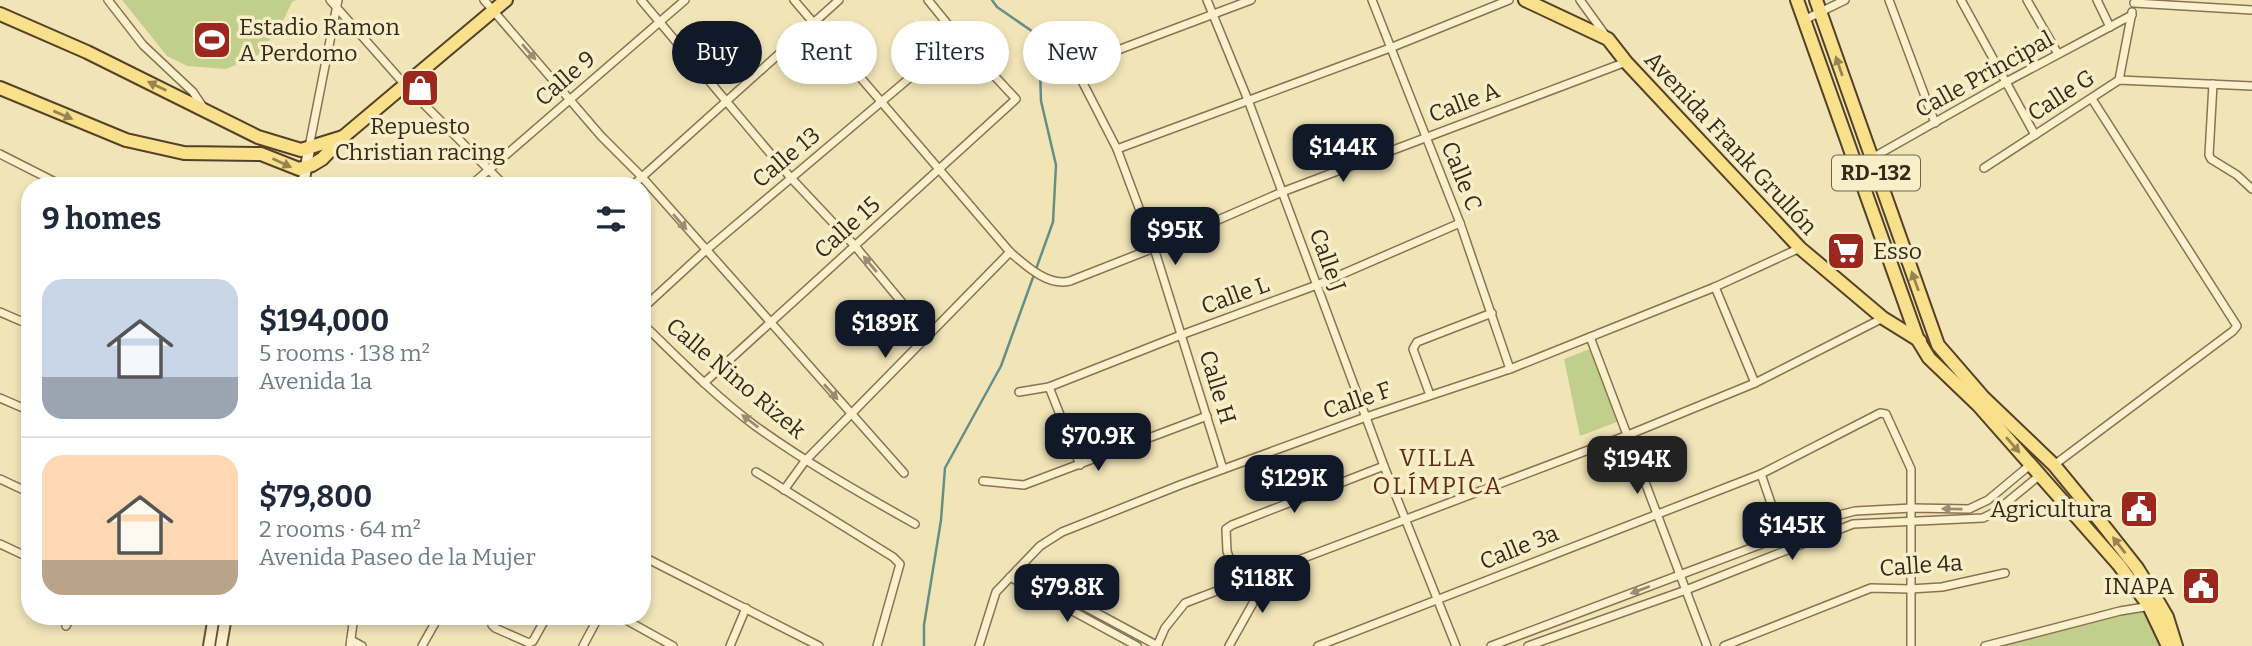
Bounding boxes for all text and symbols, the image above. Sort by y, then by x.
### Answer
place label: Estadio Ramon A Perdomo [239,13,400,67]
sports icon: Estadio Ramon A Perdomo [191,19,233,61]
chip: Buy [672,21,762,84]
chip: Rent [776,21,877,84]
chip: Filters [891,21,1009,84]
chip: New [1023,21,1121,84]
street label: Calle Principal [1910,24,2058,123]
one-way arrow [521,43,536,60]
street label: Calle 9 [529,44,601,112]
street label: Avenida Frank Grullón [1639,46,1824,241]
one-way arrow [1833,56,1844,77]
street label: Calle G [2022,63,2100,127]
shop icon: Repuesto Christian racing [399,67,441,109]
street label: Calle A [1425,75,1504,128]
one-way arrow [147,80,167,92]
one-way arrow [53,109,74,120]
place label: Repuesto Christian racing [335,112,505,166]
street label: Calle 13 [746,121,826,193]
pin: $144K [1294,124,1392,184]
text: $144K [1309,133,1377,161]
street label: Calle C [1435,137,1489,215]
road number: RD-132 [1832,156,1920,190]
one-way arrow [272,157,292,169]
street label: Calle 15 [808,190,886,264]
icon: filters [592,200,630,238]
text: 9 homes [42,201,161,237]
pin: $95K [1134,208,1216,267]
one-way arrow [672,213,688,231]
text: $95K [1147,216,1203,244]
street label: Calle J [1304,225,1352,295]
supermarket icon: Esso [1825,230,1867,272]
place label: Esso [1873,237,1922,265]
one-way arrow [863,255,878,272]
street label: Calle L [1197,270,1273,320]
one-way arrow [1909,270,1920,291]
pin: $189K [836,300,934,360]
text: $194,000 [259,303,389,339]
icon: home [98,307,182,391]
text: $189K [851,309,919,337]
street label: Calle Nino Rizek [661,312,811,444]
text: 5 rooms · 138 m² [259,339,430,367]
street label: Calle H [1194,347,1242,427]
text: Avenida 1a [259,367,372,395]
street label: Calle F [1319,375,1395,425]
one-way arrow [823,383,839,401]
one-way arrow [742,414,759,429]
pin: $70.9K [1041,414,1155,473]
text: $70.9K [1061,422,1135,450]
pin: $194K [1588,436,1686,496]
one-way arrow [2005,436,2021,454]
district label: VILLA OLÍMPICA [1373,444,1503,500]
text: $194K [1603,445,1671,473]
pin: $129K [1245,456,1343,515]
text: $129K [1261,464,1327,492]
text: $79,800 [259,479,372,515]
icon: home [98,483,182,567]
public building icon: Agricultura [2118,488,2160,530]
place label: Agricultura [1990,495,2112,523]
pin: $145K [1743,503,1841,562]
one-way arrow [1941,503,1963,514]
text: $145K [1759,511,1825,539]
text: 2 rooms · 64 m² [259,515,421,543]
street label: Calle 3a [1475,518,1563,575]
one-way arrow [2111,537,2126,555]
text: Avenida Paseo de la Mujer [259,543,536,571]
street label: Calle 4a [1878,548,1964,582]
pin: $118K [1213,556,1311,615]
pin: $79.8K [1010,564,1124,624]
text: $118K [1230,564,1294,592]
public building icon: INAPA [2180,565,2222,607]
place label: INAPA [2104,572,2175,600]
text: $79.8K [1030,573,1104,601]
one-way arrow [1630,584,1651,595]

